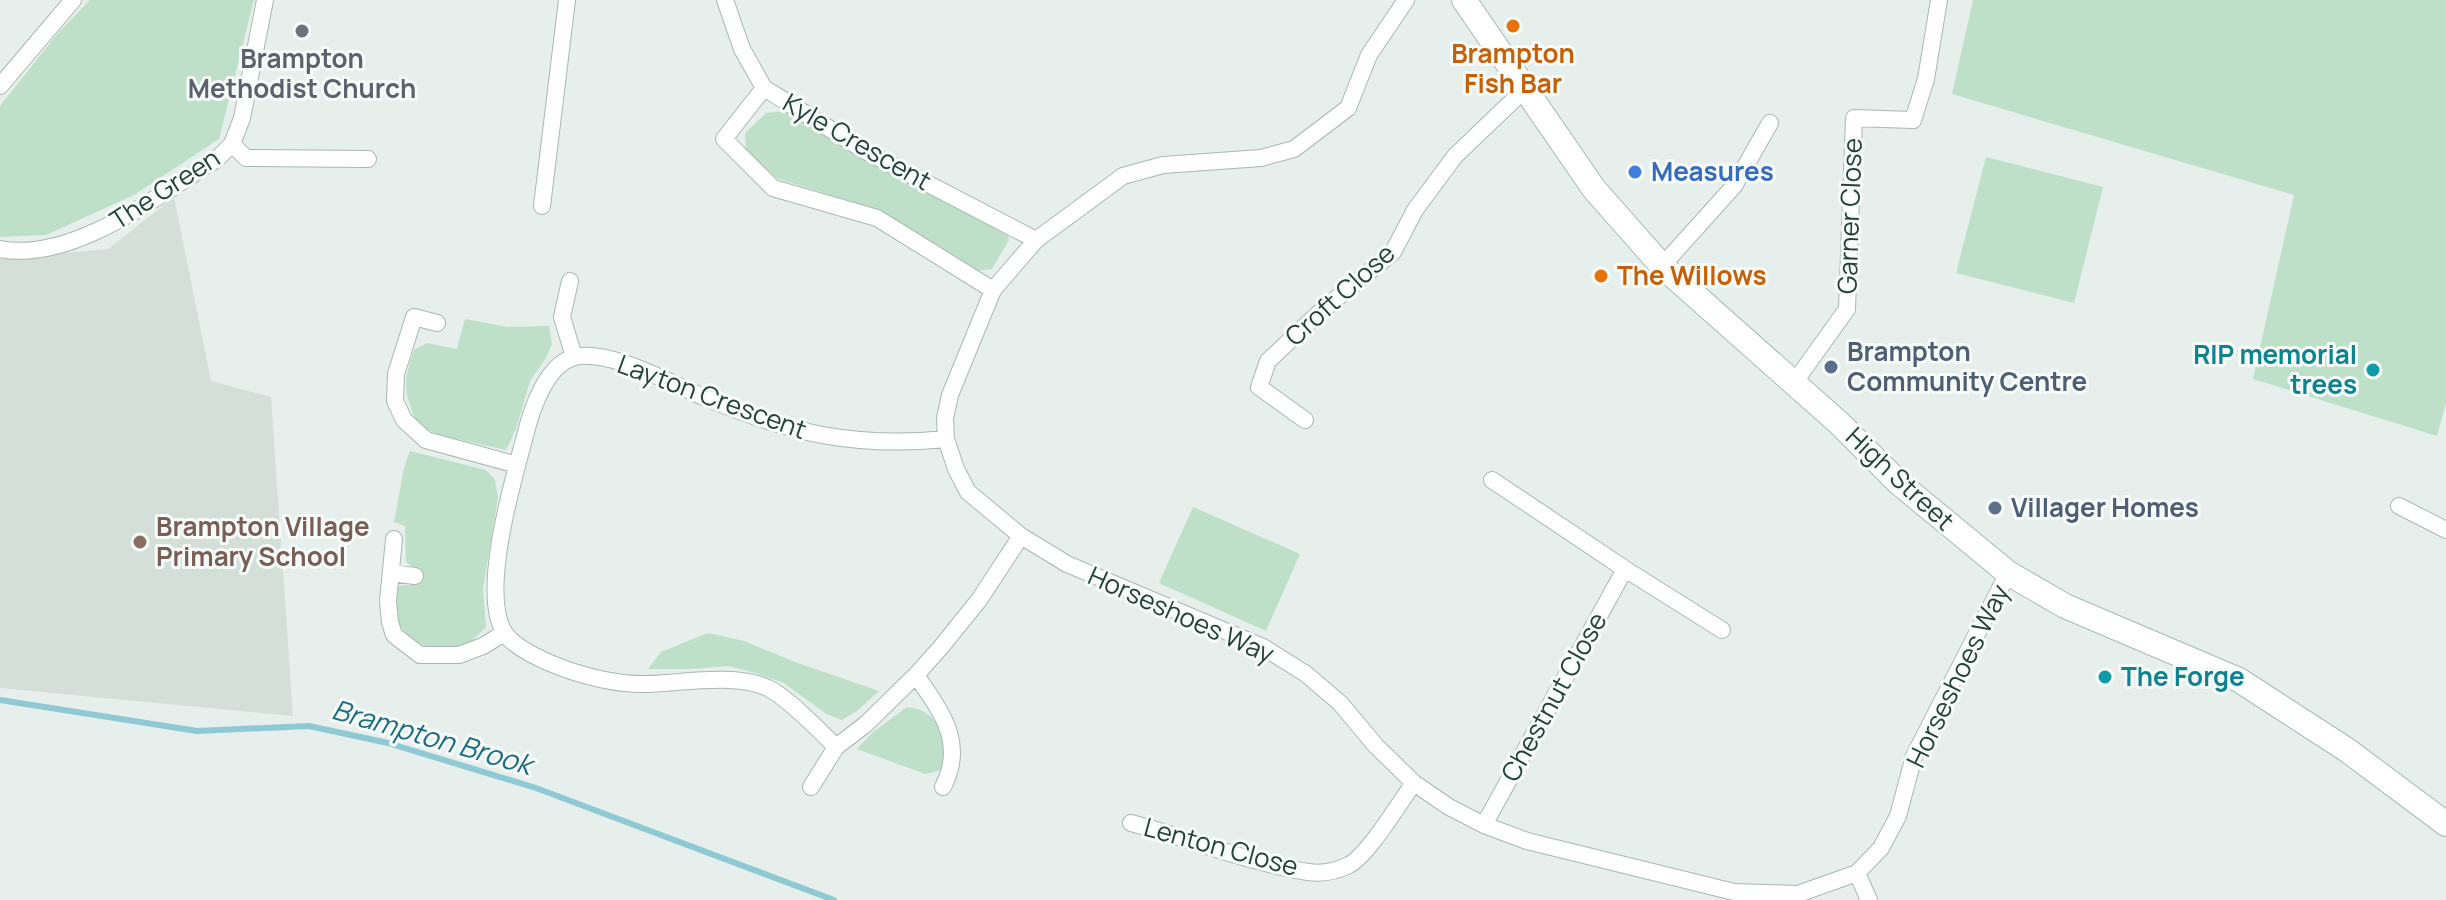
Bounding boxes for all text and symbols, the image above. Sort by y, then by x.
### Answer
marker: Brampton Fish Bar [1504,17,1522,35]
marker: Brampton Methodist Church [293,22,311,40]
place label: Brampton Fish Bar [1451,35,1575,101]
place label: Brampton Methodist Church [188,40,416,106]
street label: Kyle Crescent [777,84,938,198]
street label: Garner Close [1828,137,1870,295]
street label: The Green [103,139,226,237]
place label: Measures [1651,153,1774,189]
marker: Measures [1626,163,1644,181]
street label: Croft Close [1276,235,1402,353]
place label: The Willows [1617,257,1767,293]
marker: The Willows [1592,267,1610,285]
place label: Brampton Community Centre [1847,333,2087,399]
place label: RIP memorial trees [2193,336,2357,402]
street label: Layton Crescent [613,345,812,447]
marker: Brampton Community Centre [1822,358,1840,376]
marker: RIP memorial trees [2364,361,2382,379]
street label: High Street [1839,419,1963,538]
place label: Villager Homes [2011,489,2199,525]
marker: Villager Homes [1986,499,2004,517]
place label: Brampton Village Primary School [156,508,370,574]
marker: Brampton Village Primary School [131,533,149,551]
street label: Horseshoes Way [1083,557,1280,671]
street label: Horseshoes Way [1897,578,2017,773]
street label: Chestnut Close [1492,605,1615,788]
place label: The Forge [2121,658,2245,694]
marker: The Forge [2096,668,2114,686]
water label: Brampton Brook [328,689,540,784]
street label: Lenton Close [1140,808,1302,884]

